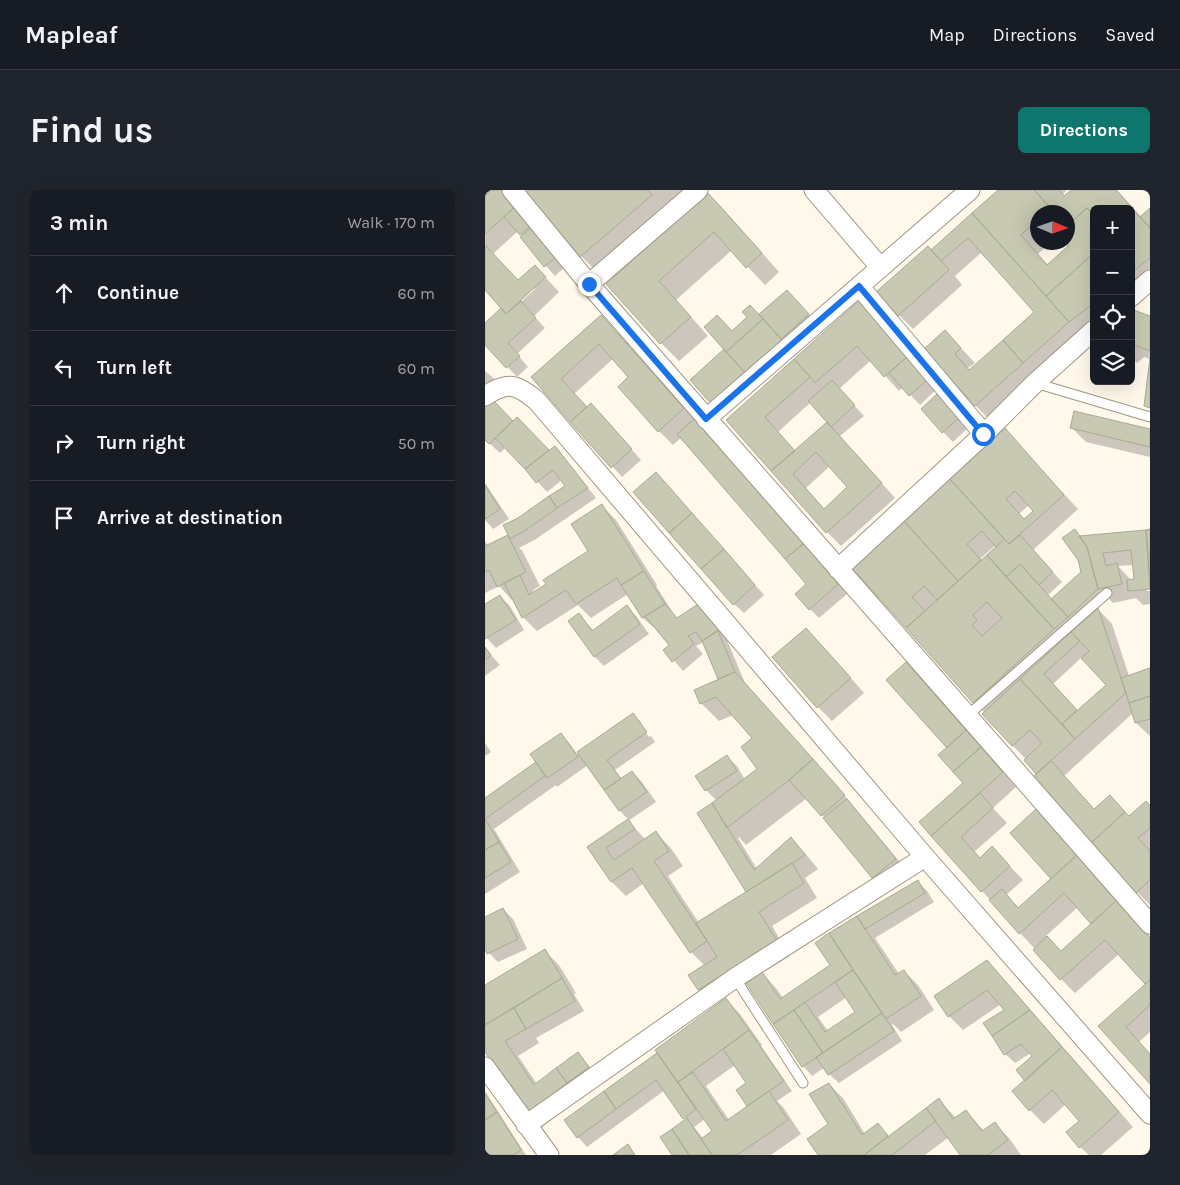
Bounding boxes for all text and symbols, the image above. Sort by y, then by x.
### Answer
text: Mapleaf [25,21,118,49]
text: Map [929,24,965,46]
text: Directions [993,24,1077,46]
text: Saved [1105,24,1155,46]
button: Directions [1018,107,1150,153]
text: Find us [30,110,153,151]
north arrow [1030,205,1075,250]
map controls [1090,205,1135,385]
button: + [1090,205,1135,250]
text: 3 min [50,211,108,235]
text: Walk · 170 m [347,213,435,232]
button: − [1090,250,1135,295]
route end [578,273,601,296]
icon: ahead [50,279,78,307]
text: Continue [97,282,179,304]
text: 60 m [398,284,435,303]
button: locate [1090,295,1135,340]
button: layers [1090,340,1135,385]
icon: left [50,354,78,382]
text: Turn left [97,357,172,379]
text: 60 m [398,359,435,378]
route start [972,423,995,446]
icon: right [50,429,78,457]
text: Turn right [97,432,186,454]
text: 50 m [398,434,435,453]
icon: arrive [50,504,78,532]
text: Arrive at destination [97,507,283,529]

